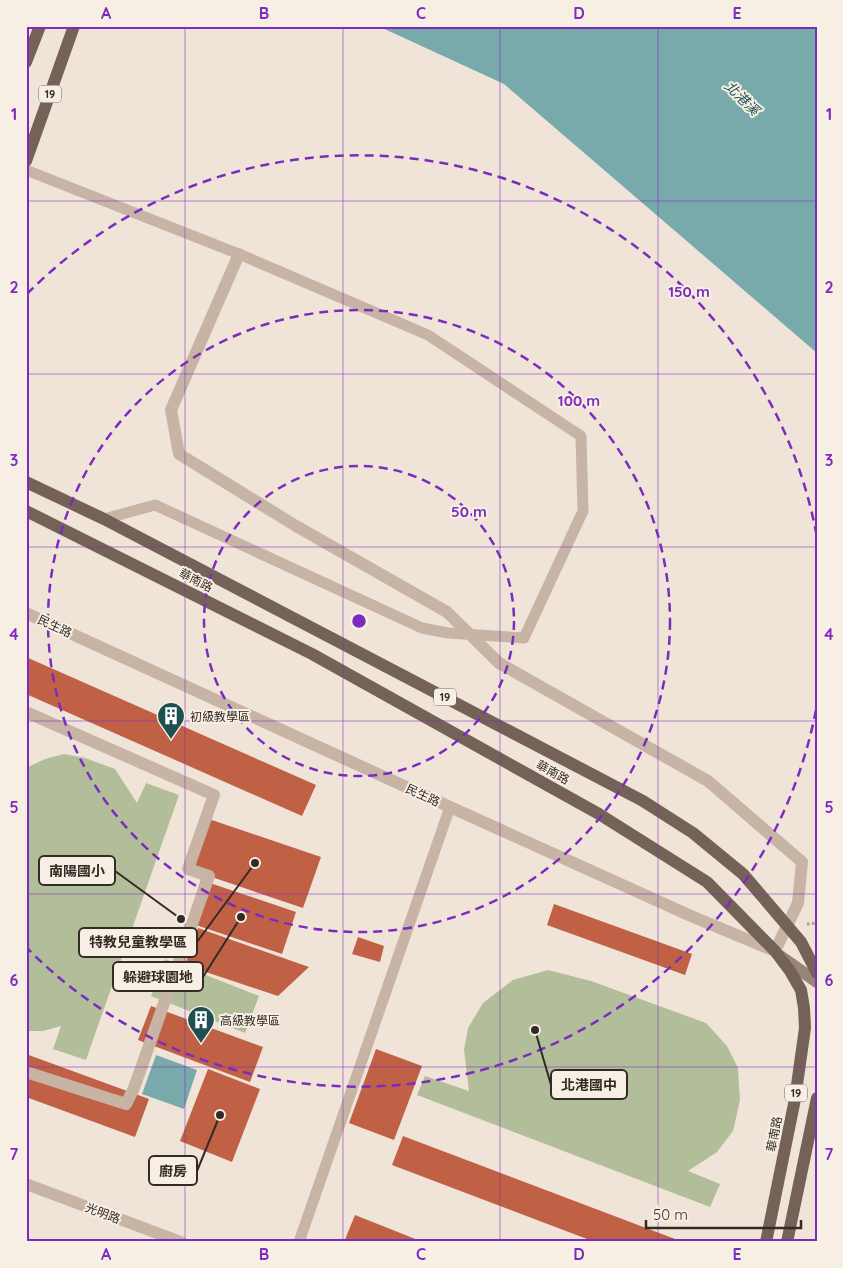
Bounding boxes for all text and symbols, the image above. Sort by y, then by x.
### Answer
text: A [101,3,112,23]
text: B [259,3,269,23]
text: C [416,3,426,23]
text: D [573,3,585,23]
text: E [732,3,742,23]
water label: 北港溪 [721,77,765,120]
road number: 19 [39,86,61,102]
text: 1 [11,104,17,124]
text: 1 [826,104,832,124]
text: 2 [9,277,19,297]
text: 2 [824,277,834,297]
text: 150 m [668,282,710,301]
text: 100 m [558,391,600,410]
text: 3 [10,450,18,470]
text: 3 [825,450,833,470]
text: 50 m [451,502,487,521]
street label: 華南路 [177,565,215,595]
street label: 民生路 [36,612,74,640]
centre of rings [350,612,368,630]
text: 4 [9,624,19,644]
text: 4 [824,624,834,644]
road number: 19 [434,689,456,706]
building icon: 初級教學區 [156,701,186,740]
place label: 初級教學區 [190,709,250,724]
street label: 華南路 [534,757,572,787]
street label: 民生路 [404,781,442,809]
text: 5 [9,797,19,817]
text: 5 [824,797,834,817]
callout: 南陽國小 [39,856,115,885]
text: 南陽國小 [49,862,105,880]
callout: 特教兒童教學區 [79,928,197,957]
text: 特教兒童教學區 [89,933,187,951]
callout: 躲避球園地 [113,962,203,991]
text: 躲避球園地 [123,968,193,986]
text: 6 [10,970,19,990]
text: 6 [825,970,834,990]
building icon: 高級教學區 [186,1005,216,1044]
place label: 高級教學區 [220,1013,280,1028]
callout: 北港國中 [551,1070,627,1099]
text: 北港國中 [561,1076,617,1094]
road number: 19 [785,1084,807,1102]
street label: 華南路 [763,1115,785,1153]
text: 7 [10,1144,19,1164]
text: 7 [825,1144,834,1164]
callout: 廚房 [149,1156,197,1185]
text: 廚房 [159,1162,187,1180]
scale bar [646,1198,800,1230]
street label: 光明路 [84,1200,122,1226]
text: 50 m [653,1205,688,1224]
text: A [101,1244,112,1264]
text: B [259,1244,269,1264]
text: C [416,1244,426,1264]
text: D [573,1244,585,1264]
text: E [732,1244,742,1264]

